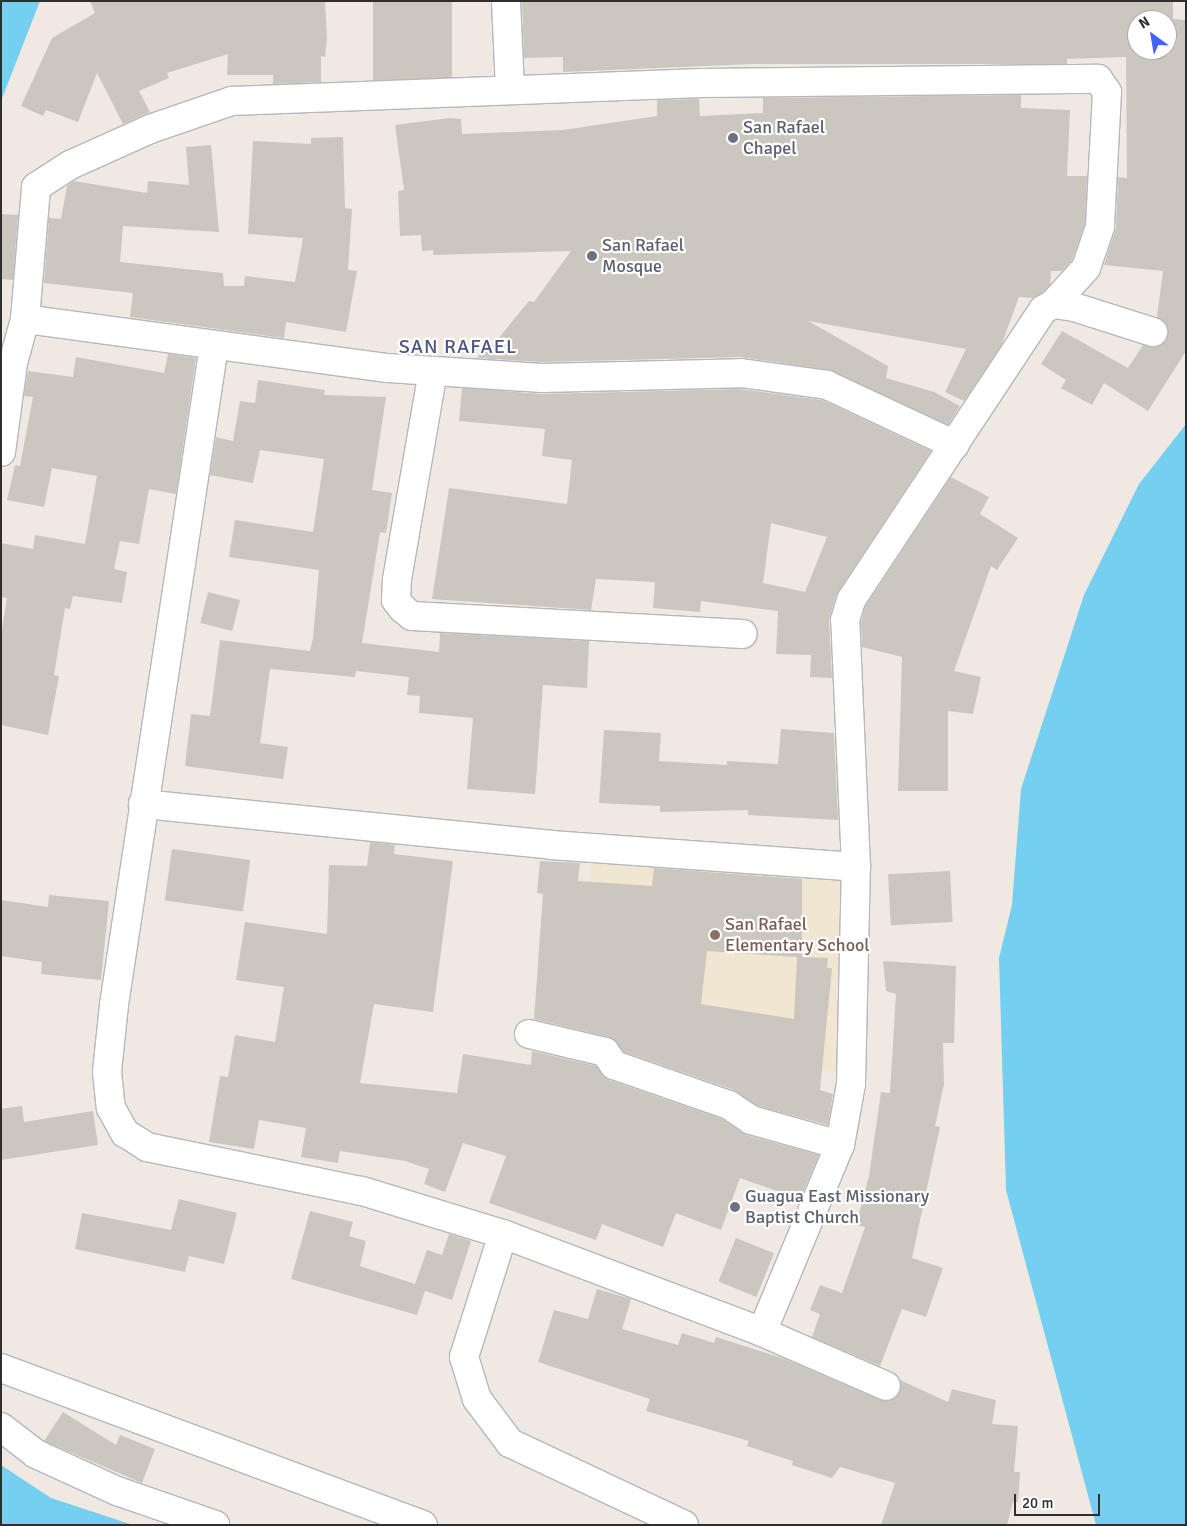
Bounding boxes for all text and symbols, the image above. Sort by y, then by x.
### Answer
north arrow [1127,10,1177,60]
text: N [1136,13,1153,32]
place label: San Rafael Chapel [743,117,825,160]
marker: San Rafael Chapel [727,132,739,144]
place label: San Rafael Mosque [602,235,684,278]
marker: San Rafael Mosque [586,250,598,262]
district label: SAN RAFAEL [397,334,519,358]
place label: San Rafael Elementary School [725,914,870,956]
marker: San Rafael Elementary School [709,929,721,941]
place label: Guagua East Missionary Baptist Church [745,1186,929,1228]
marker: Guagua East Missionary Baptist Church [729,1201,741,1213]
scale bar [1017,1484,1103,1516]
text: 20 m [1022,1494,1053,1512]

